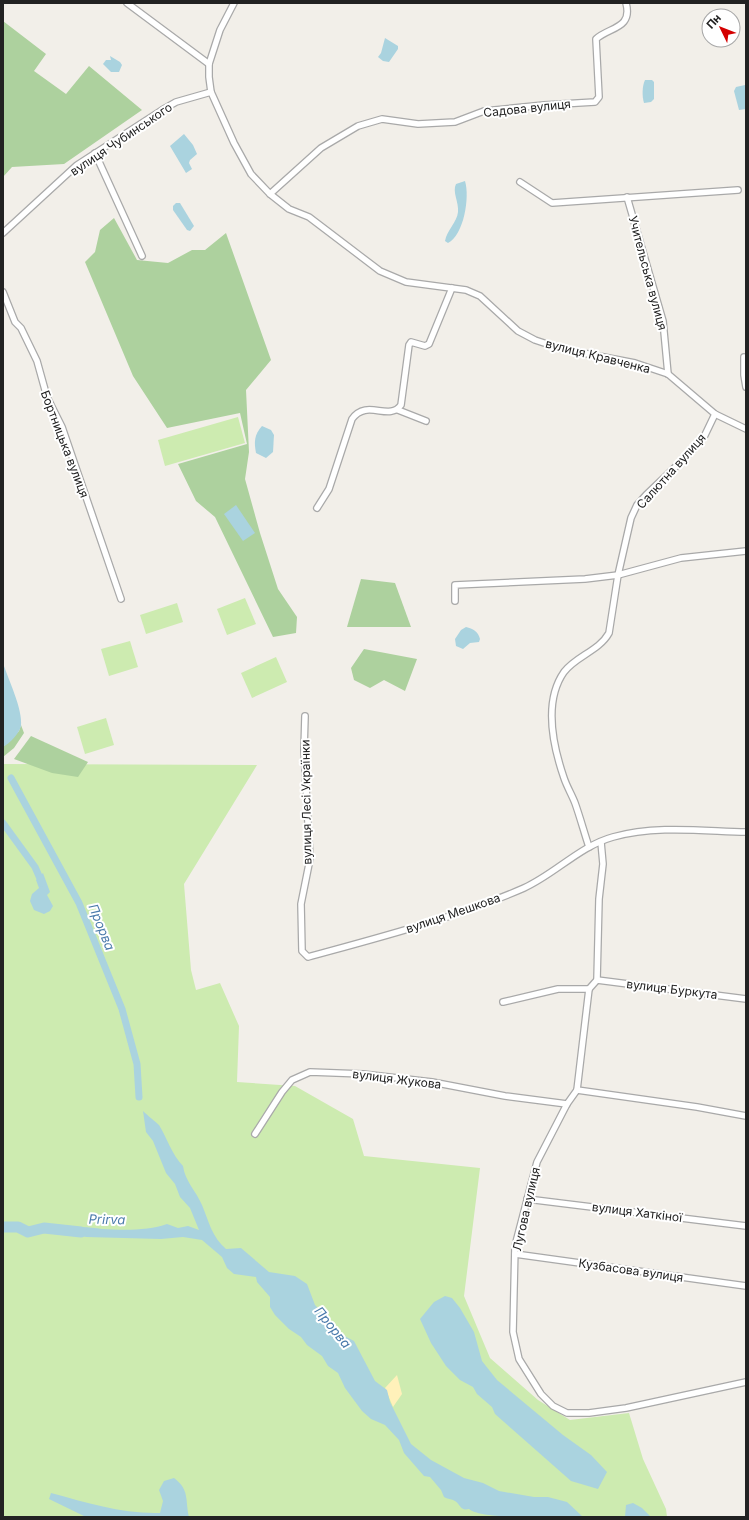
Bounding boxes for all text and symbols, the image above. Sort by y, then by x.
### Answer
north arrow [701,8,741,48]
text: Пн [703,11,724,31]
street label: Садова вулиця [482,96,572,120]
street label: вулиця Чубинського [67,99,175,179]
street label: Учительська вулиця [626,214,670,332]
street label: вулиця Кравченка [544,336,652,376]
street label: Бортницька вулиця [38,388,92,500]
street label: Салютна вулиця [633,430,709,512]
street label: вулиця Лесі Українки [297,739,315,865]
street label: вулиця Мешкова [404,890,502,936]
water label: Прорва [85,901,119,953]
street label: вулиця Буркута [626,976,718,1002]
street label: вулиця Жукова [352,1066,442,1092]
street label: Лугова вулиця [509,1166,543,1252]
street label: вулиця Хаткіної [591,1199,684,1225]
water label: Prirva [89,1211,126,1227]
street label: Кузбасова вулиця [578,1255,684,1285]
water label: Прорва [311,1303,355,1351]

